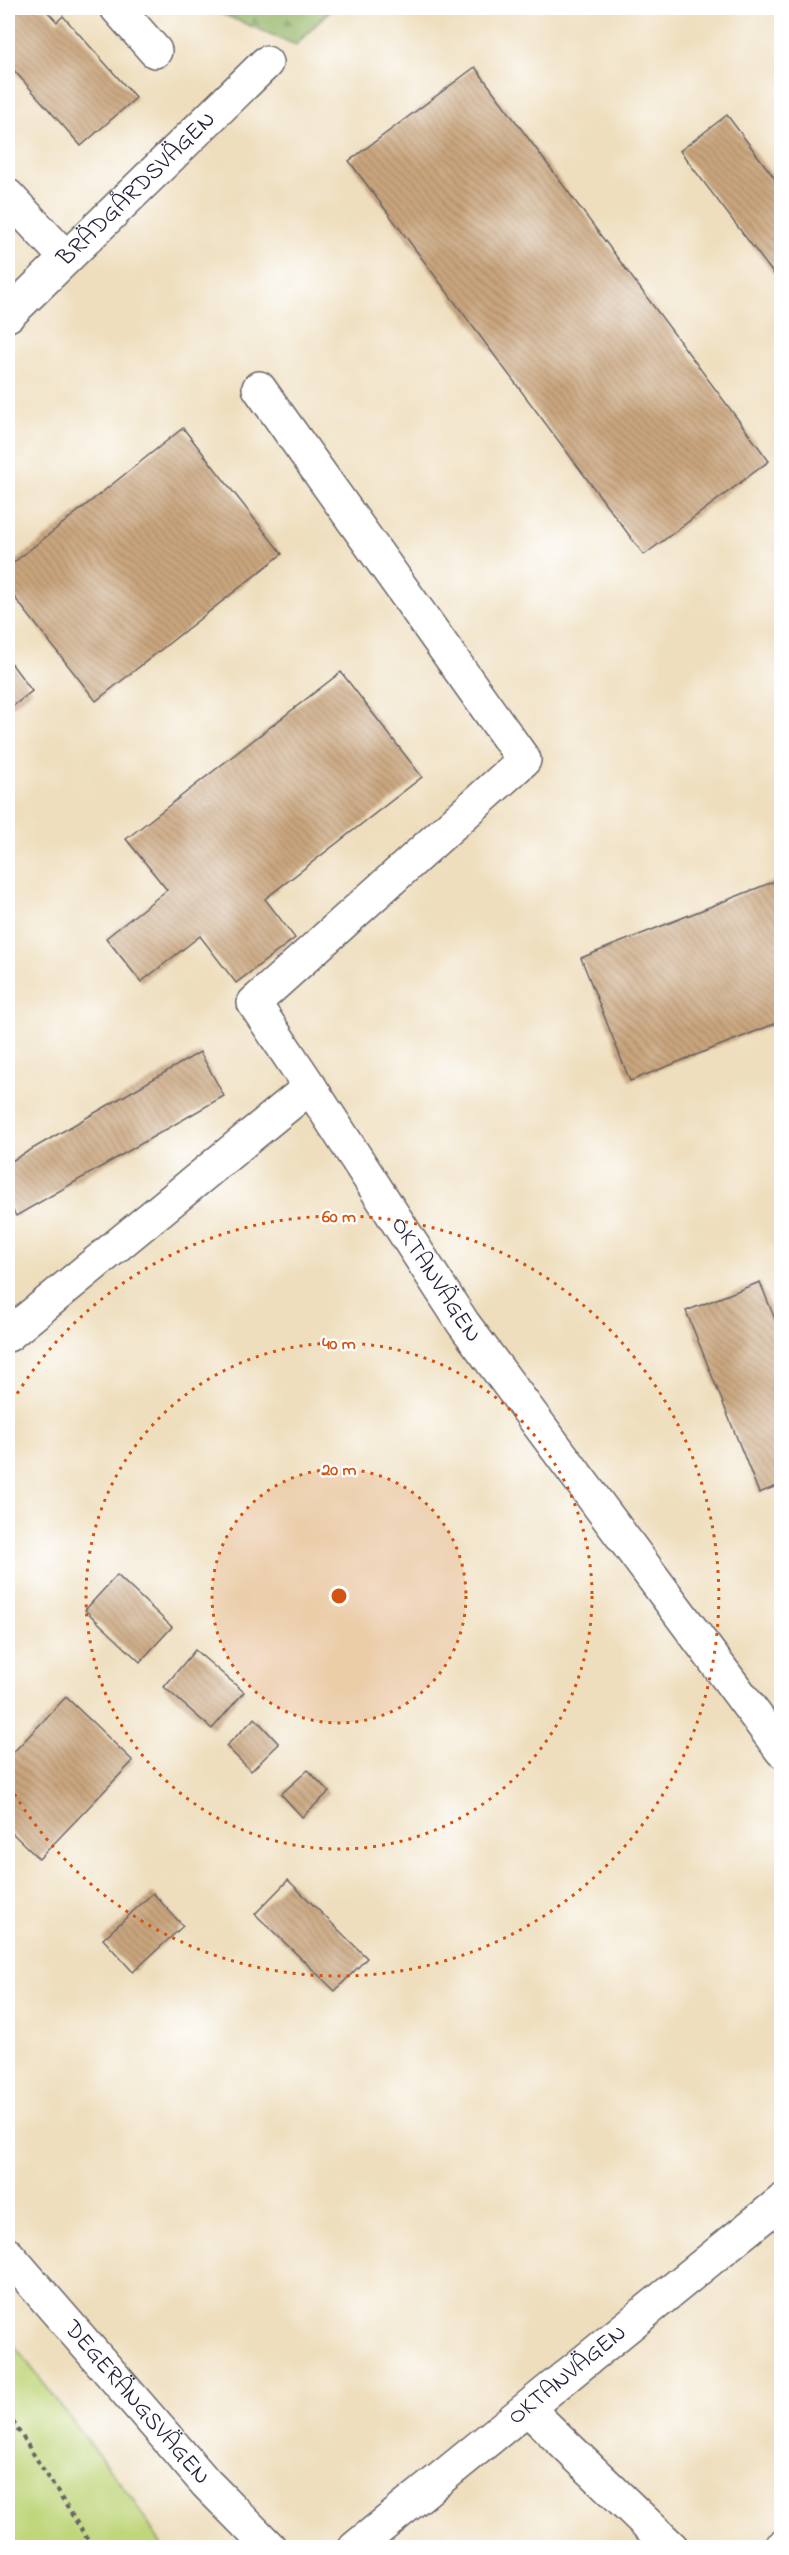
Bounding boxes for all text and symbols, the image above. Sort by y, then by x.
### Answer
street label: BRÄDGÅRDSVÄGEN [49,103,224,276]
text: 60 m [322,1205,356,1231]
street label: OKTANVÄGEN [381,1210,490,1350]
text: 40 m [322,1332,356,1358]
text: 20 m [320,1458,357,1484]
centre of rings [329,1586,349,1606]
street label: DEGERÄNGSVÄGEN [54,2312,218,2493]
street label: OKTANVÄGEN [501,2316,635,2434]

